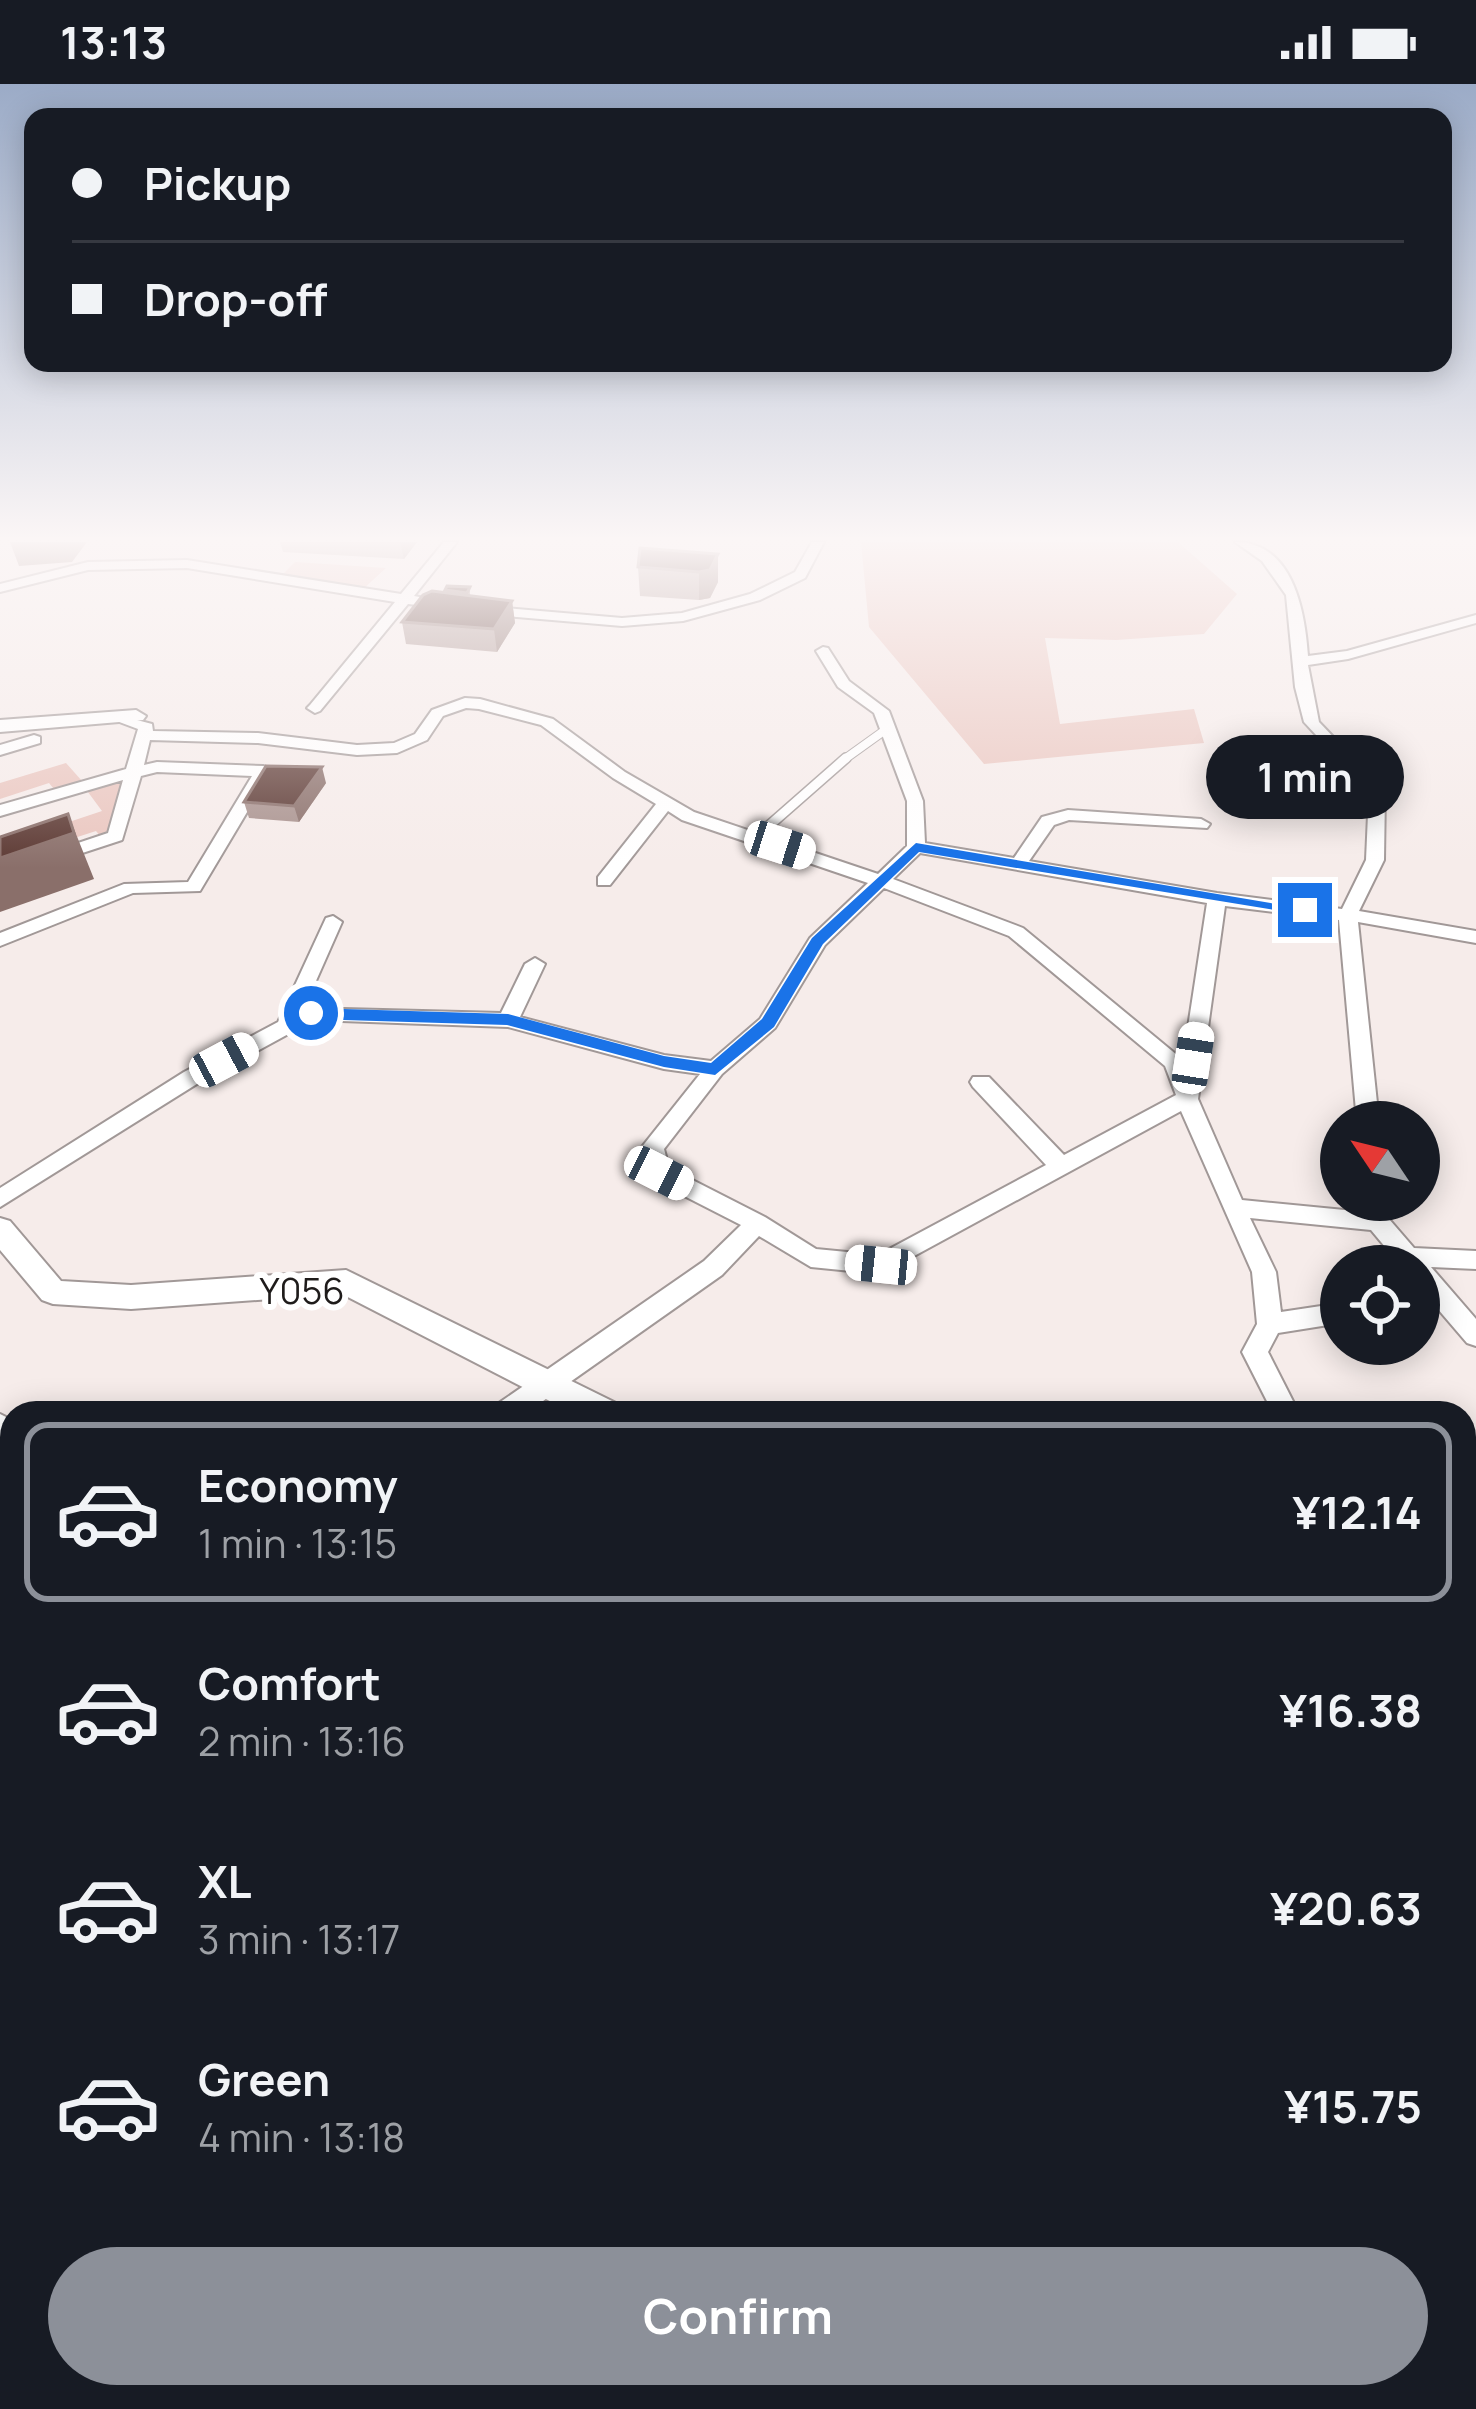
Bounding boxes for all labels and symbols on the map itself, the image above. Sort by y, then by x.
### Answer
callout: 1 min [1206,736,1404,820]
car [740,817,820,873]
route end [1278,883,1332,937]
route start [284,986,338,1040]
car [1170,1020,1216,1096]
car [184,1027,264,1093]
north arrow [1320,1101,1440,1221]
car [619,1141,699,1205]
car [843,1243,919,1287]
street label: Y056 [259,1266,345,1315]

